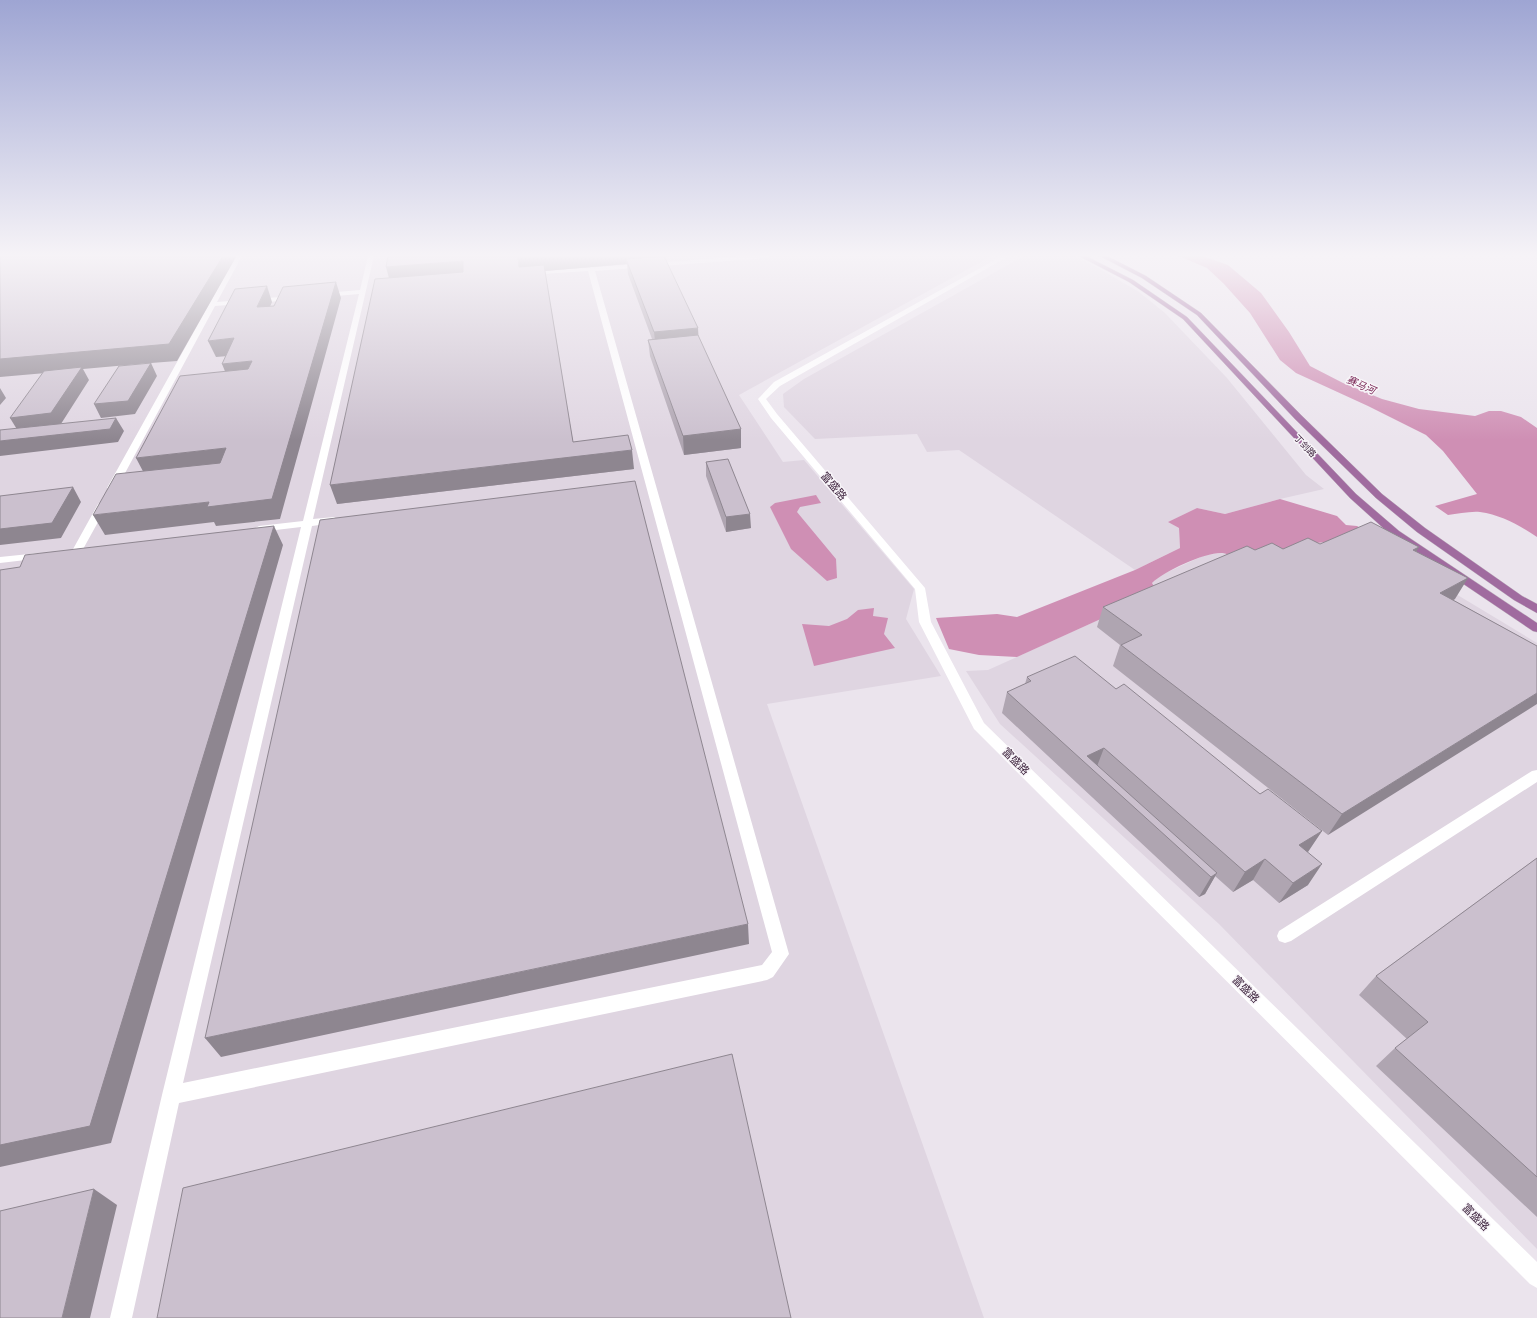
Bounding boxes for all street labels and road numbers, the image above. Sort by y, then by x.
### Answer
street label: 丁剑路 [1292,432,1319,459]
street label: 富盛路 [819,470,849,502]
street label: 富盛路 [1000,745,1032,777]
street label: 富盛路 [1230,973,1262,1005]
street label: 富盛路 [1460,1201,1492,1233]

